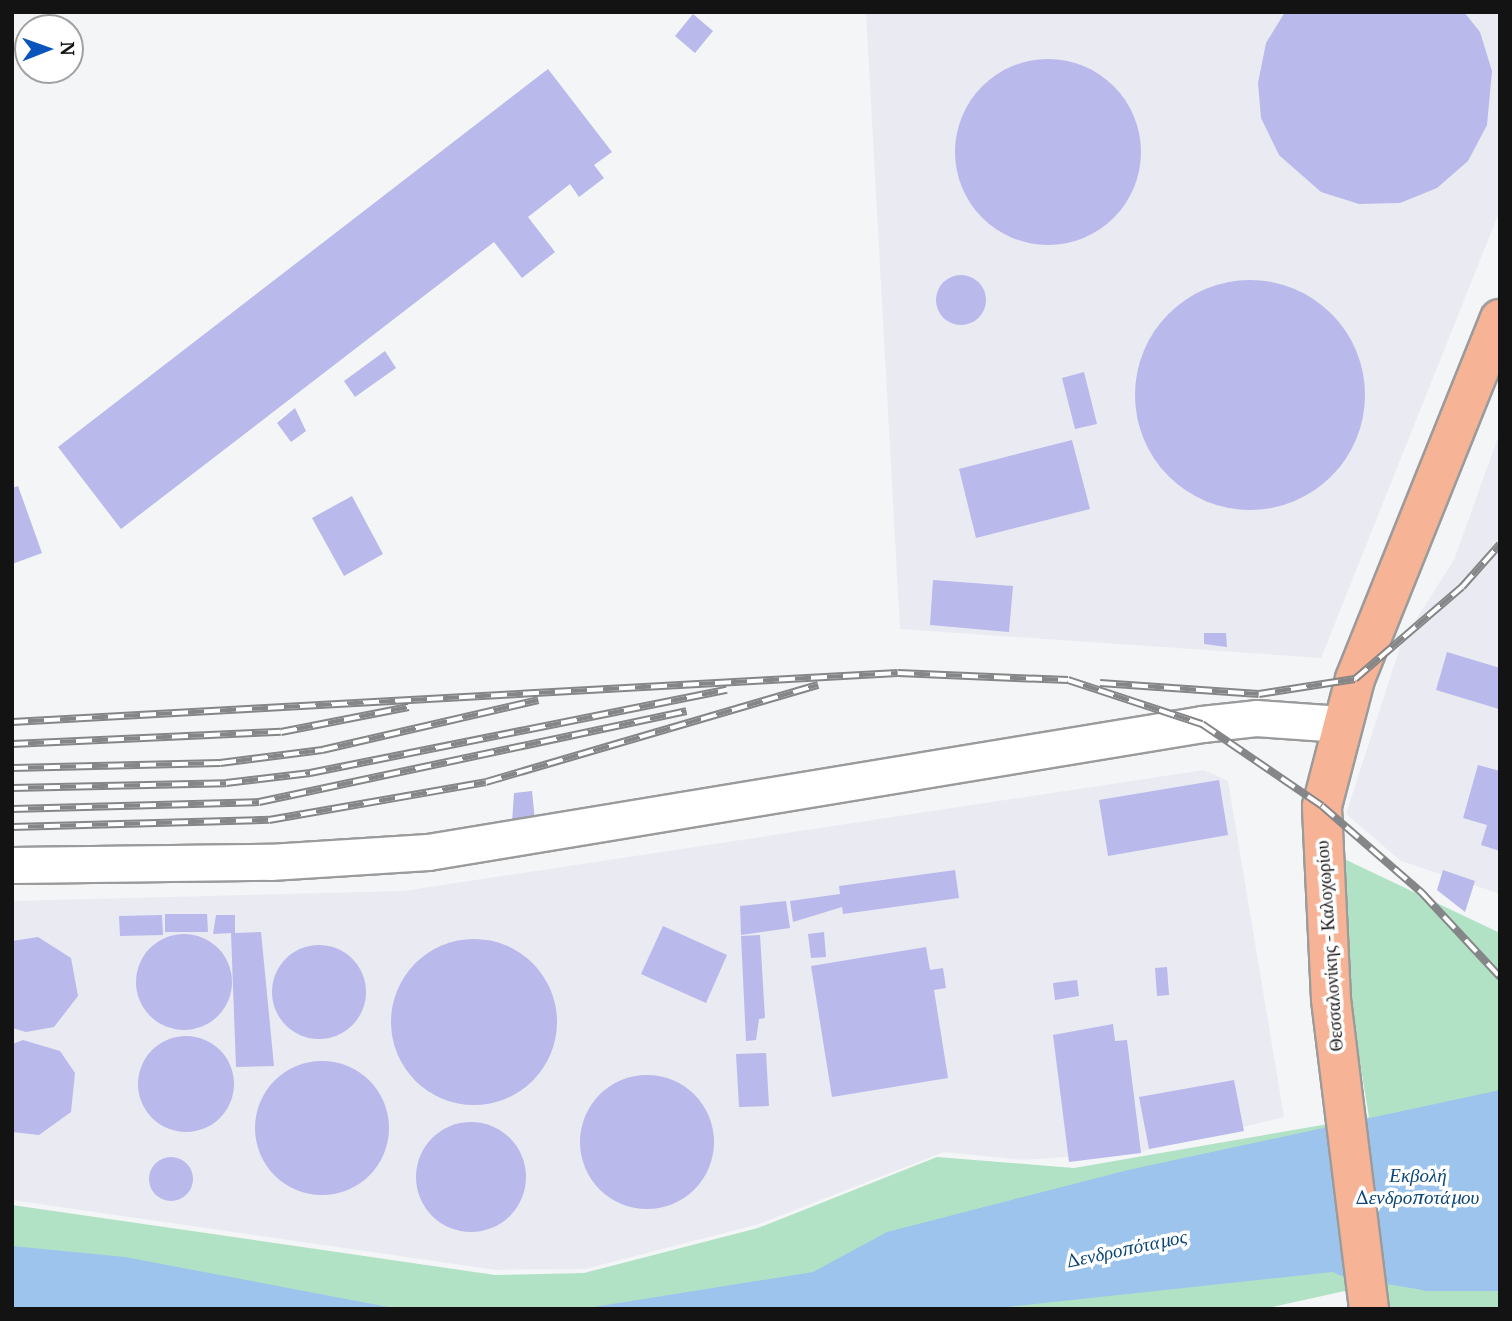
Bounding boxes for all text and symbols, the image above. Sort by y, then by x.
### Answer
north arrow [14,14,84,84]
text: N [56,41,81,56]
street label: Θεσσαλονίκης - Καλοχωρίου [1311,839,1347,1053]
water label: Εκβολή Δενδροποτάμου [1357,1164,1479,1208]
water label: Δενδροπόταμος [1065,1224,1189,1272]

